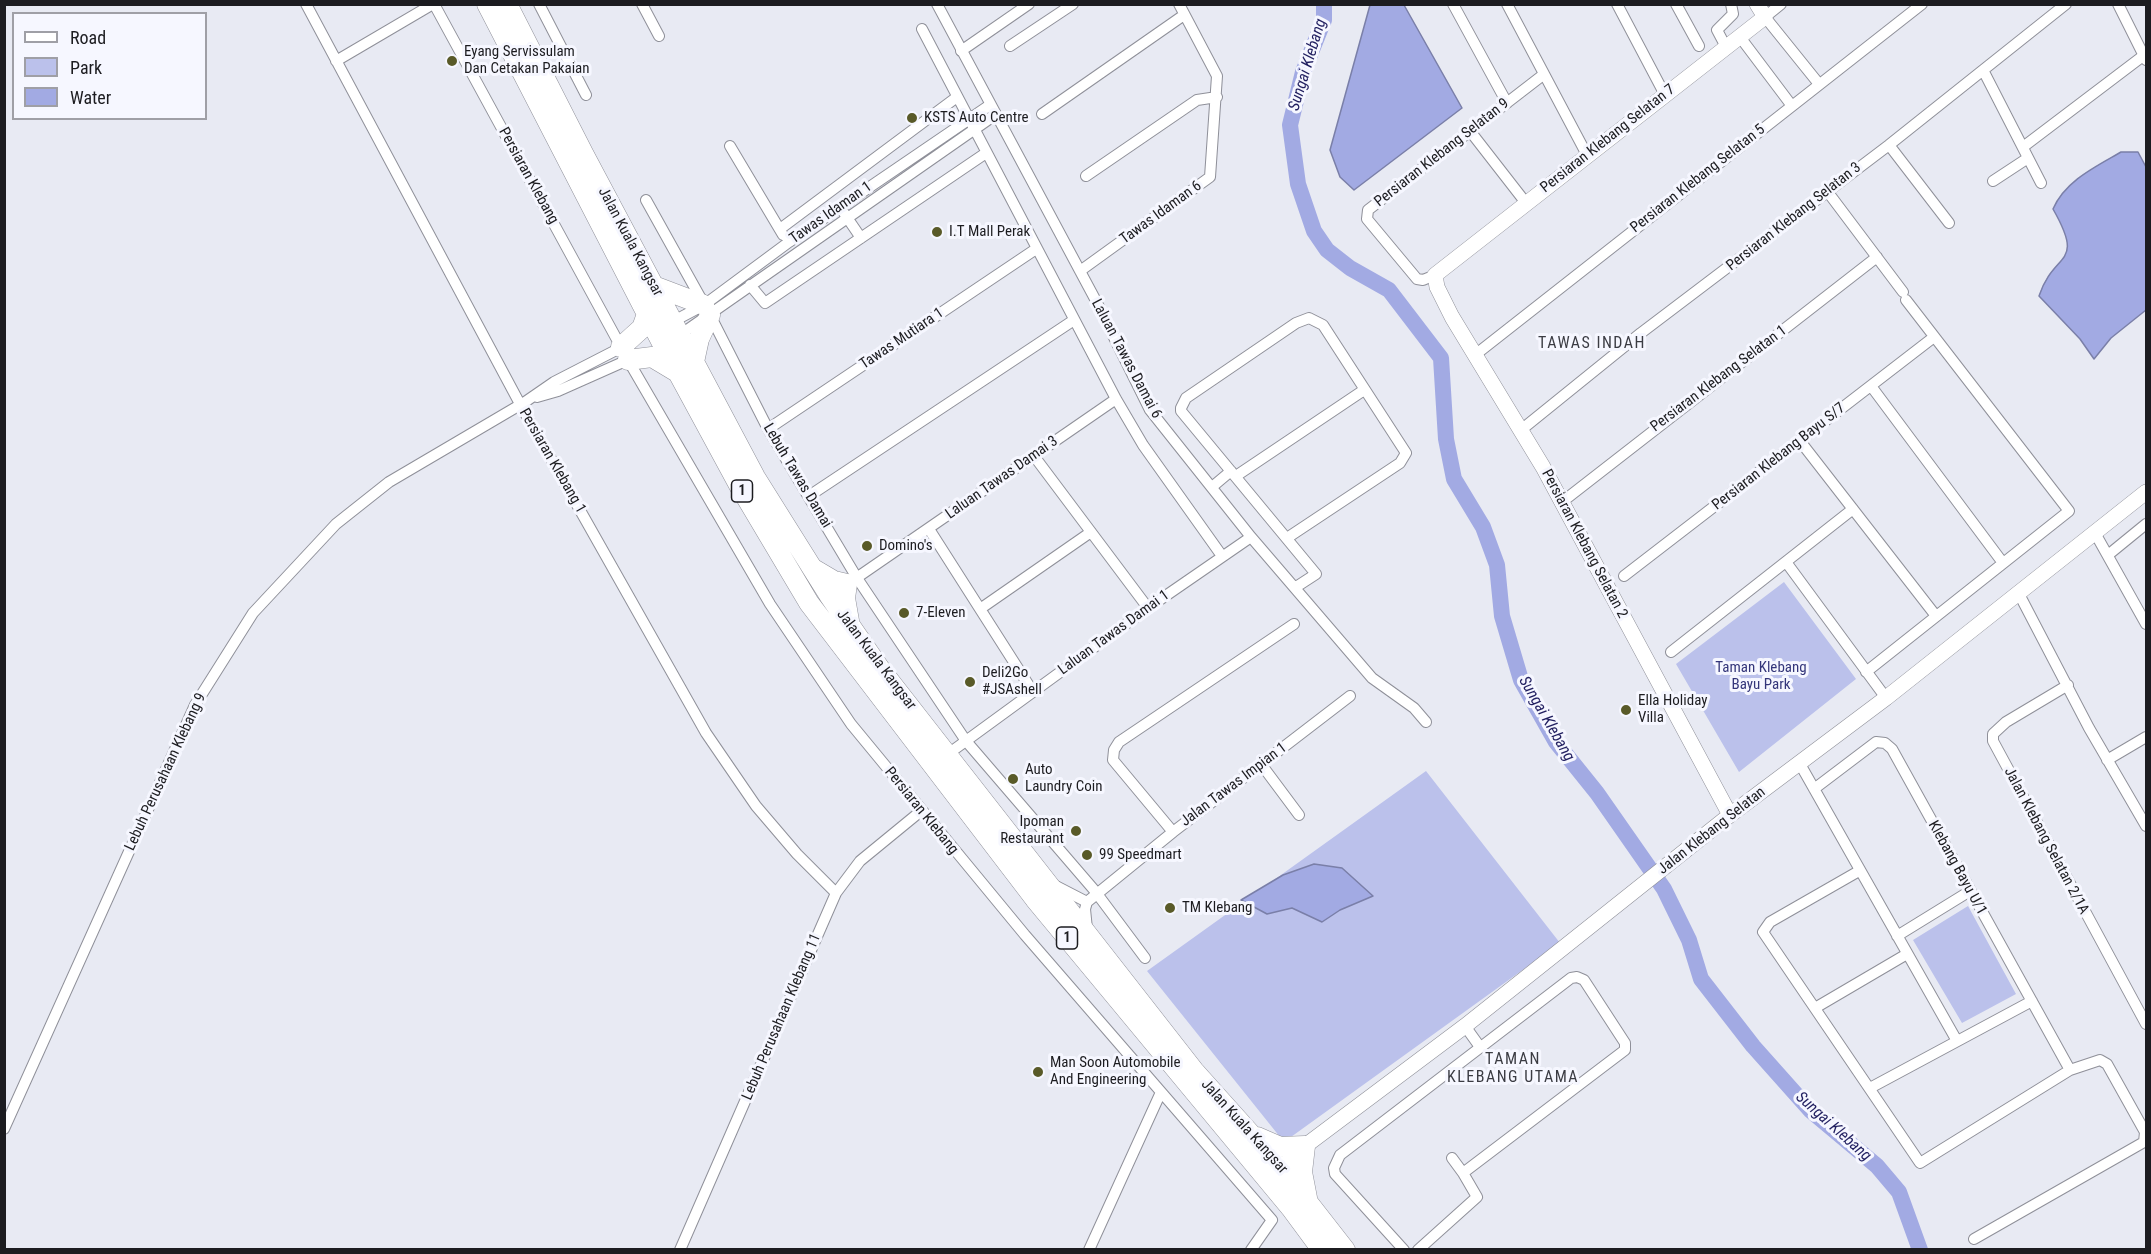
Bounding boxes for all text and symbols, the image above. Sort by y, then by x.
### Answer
legend [12,12,207,120]
water label: Sungai Klebang [1285,17,1331,113]
text: Road [70,27,106,48]
place label: Eyang Servissulam Dan Cetakan Pakaian [464,43,590,78]
marker: Eyang Servissulam Dan Cetakan Pakaian [445,54,459,68]
text: Park [70,57,102,78]
street label: Persiaran Klebang Selatan 7 [1537,81,1679,197]
text: Water [70,87,111,108]
street label: Persiaran Klebang Selatan 9 [1371,95,1513,211]
place label: KSTS Auto Centre [924,109,1029,127]
marker: KSTS Auto Centre [905,111,919,125]
street label: Persiaran Klebang Selatan 5 [1627,121,1769,237]
street label: Persiaran Klebang [494,125,562,227]
street label: Persiaran Klebang Selatan 3 [1723,159,1865,275]
street label: Tawas Idaman 6 [1117,177,1205,249]
street label: Tawas Idaman 1 [786,178,876,248]
street label: Jalan Kuala Kangsar [594,184,666,300]
place label: I.T Mall Perak [949,223,1030,241]
marker: I.T Mall Perak [930,225,944,239]
street label: Laluan Tawas Damai 6 [1087,296,1165,422]
street label: Tawas Mutiara 1 [857,304,947,374]
street label: Persiaran Klebang Selatan 1 [1647,322,1791,436]
district label: TAWAS INDAH [1538,334,1646,354]
street label: Persiaran Klebang Bayu S/7 [1709,399,1849,515]
street label: Persiaran Klebang 1 [515,405,589,517]
street label: Lebuh Tawas Damai [759,421,835,531]
street label: Laluan Tawas Damai 3 [942,433,1062,523]
street label: Persiaran Klebang Selatan 2 [1537,467,1631,621]
road number: 1 [732,480,752,502]
place label: Domino's [879,537,933,555]
marker: Domino's [860,539,874,553]
street label: Laluan Tawas Damai 1 [1055,587,1173,679]
place label: 7-Eleven [916,604,966,622]
street label: Jalan Kuala Kangsar [832,606,920,714]
marker: 7-Eleven [897,606,911,620]
park label: Taman Klebang Bayu Park [1715,659,1807,694]
place label: Deli2Go #JSAshell [982,664,1042,699]
water label: Sungai Klebang [1514,673,1578,765]
marker: Deli2Go #JSAshell [963,675,977,689]
street label: Lebuh Perusahaan Klebang 9 [122,690,210,854]
place label: Ella Holiday Villa [1638,692,1707,727]
marker: Ella Holiday Villa [1619,703,1633,717]
street label: Jalan Tawas Impian 1 [1177,739,1291,831]
place label: Auto Laundry Coin [1025,761,1102,796]
street label: Persiaran Klebang [880,764,962,858]
street label: Jalan Klebang Selatan 2/1A [2000,764,2092,918]
marker: Auto Laundry Coin [1006,772,1020,786]
street label: Jalan Klebang Selatan [1655,783,1769,879]
place label: Ipoman Restaurant [1000,813,1064,848]
street label: Klebang Bayu U/1 [1924,818,1990,918]
marker: Ipoman Restaurant [1069,824,1083,838]
place label: 99 Speedmart [1099,846,1182,864]
marker: 99 Speedmart [1080,848,1094,862]
place label: TM Klebang [1182,899,1252,917]
marker: TM Klebang [1163,901,1177,915]
road number: 1 [1056,927,1078,949]
street label: Lebuh Perusahaan Klebang 11 [739,931,825,1103]
district label: TAMAN KLEBANG UTAMA [1447,1050,1579,1088]
place label: Man Soon Automobile And Engineering [1050,1054,1181,1089]
marker: Man Soon Automobile And Engineering [1031,1065,1045,1079]
street label: Jalan Kuala Kangsar [1197,1076,1291,1178]
water label: Sungai Klebang [1791,1088,1875,1166]

